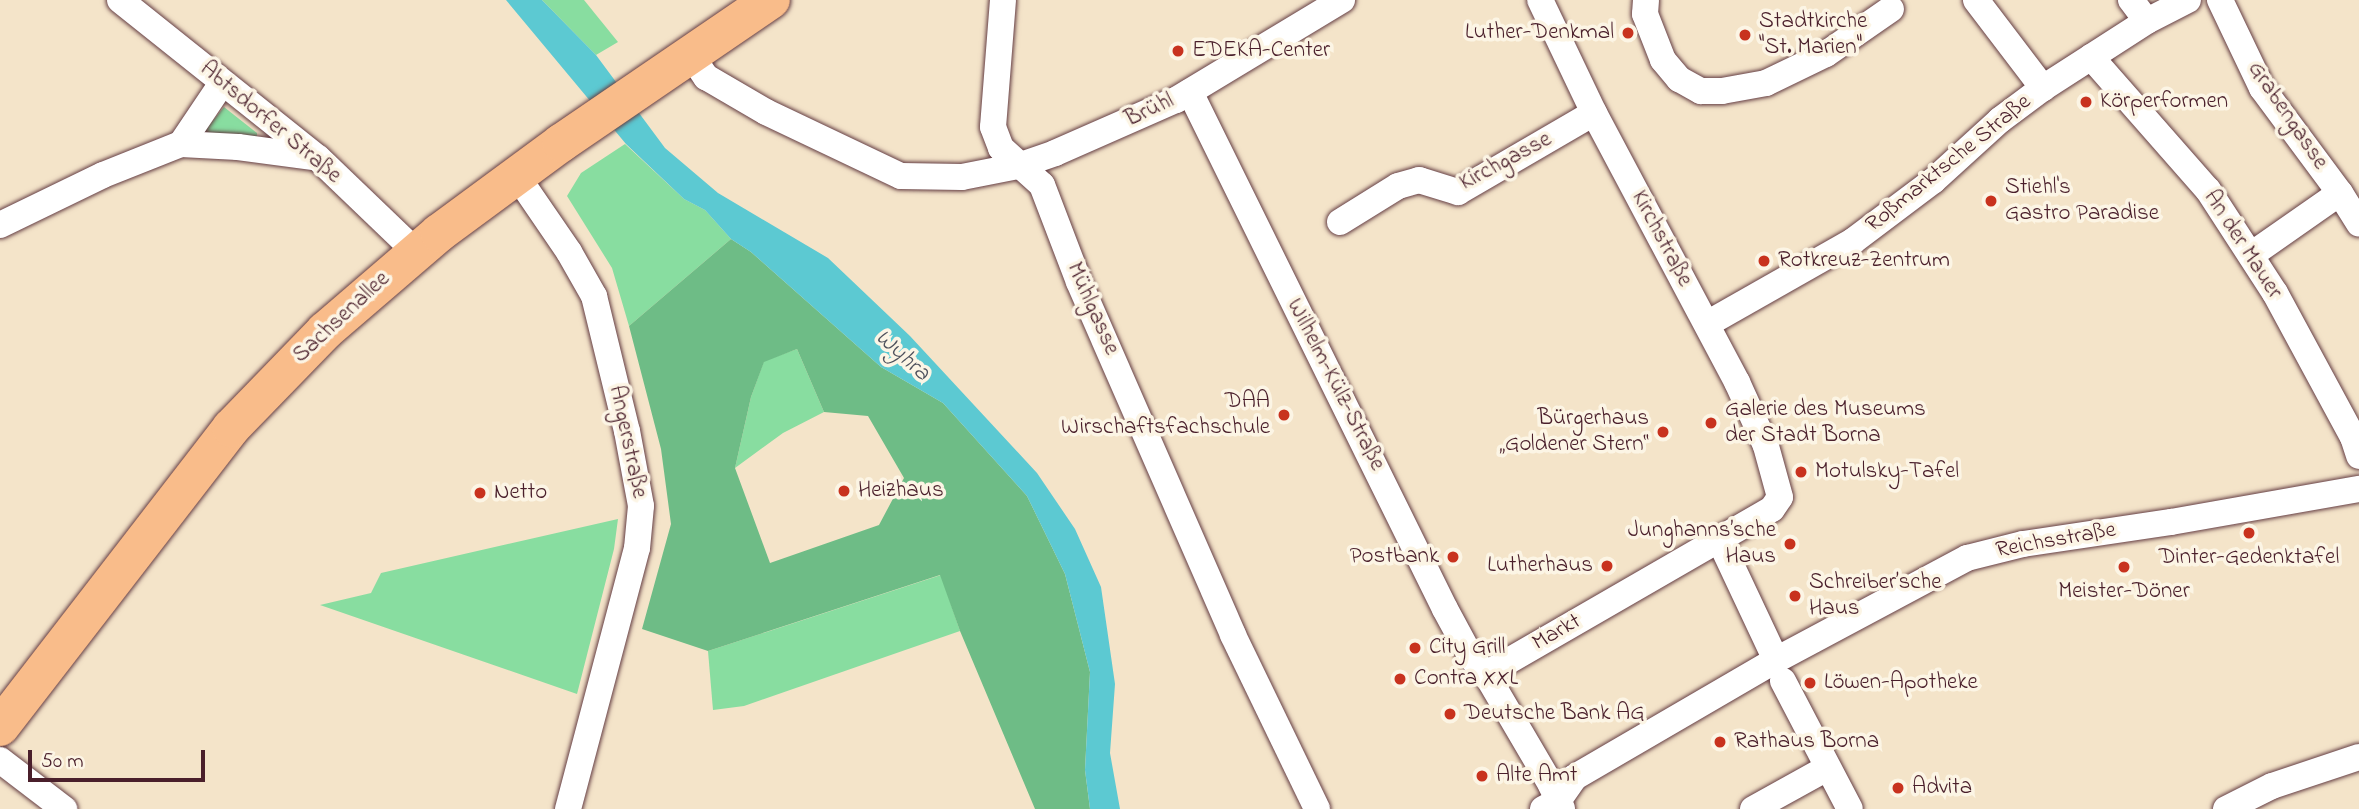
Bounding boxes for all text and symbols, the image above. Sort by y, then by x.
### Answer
place label: Stadtkirche "St. Marien" [1759,8,1867,62]
place label: Luther-Denkmal [1465,19,1614,47]
marker: Luther-Denkmal [1620,25,1636,41]
marker: Stadtkirche "St. Marien" [1737,27,1753,43]
place label: EDEKA-Center [1192,37,1330,65]
marker: EDEKA-Center [1170,43,1186,59]
street label: Abtsdorfer Straße [194,56,346,190]
street label: Grabengasse [2241,57,2333,175]
street label: Brühl [1121,88,1179,134]
place label: Körperformen [2100,88,2228,116]
street label: Roßmarktsche Straße [1861,89,2037,239]
marker: Körperformen [2078,94,2094,110]
street label: Kirchgasse [1455,126,1557,198]
place label: Stiehl's Gastro Paradise [2005,174,2159,228]
street label: An der Mauer [2197,185,2287,305]
street label: Kirchstraße [1624,186,1698,292]
marker: Stiehl's Gastro Paradise [1983,193,1999,209]
place label: Rotkreuz-Zentrum [1778,247,1950,275]
marker: Rotkreuz-Zentrum [1756,253,1772,269]
street label: Mühlgasse [1059,258,1125,360]
street label: Sachsenallee [288,266,396,370]
street label: Wilhelm-Külz-Straße [1280,294,1390,476]
water label: Wyhra [869,324,935,388]
street label: Angerstraße [602,383,652,501]
place label: DAA Wirschaftsfachschule [1061,388,1270,442]
place label: Galerie des Museums der Stadt Borna [1725,396,1926,450]
place label: Bürgerhaus „Goldener Stern“ [1500,405,1649,459]
marker: DAA Wirschaftsfachschule [1276,407,1292,423]
marker: Galerie des Museums der Stadt Borna [1703,415,1719,431]
marker: Bürgerhaus „Goldener Stern“ [1655,424,1671,440]
place label: Motulsky-Tafel [1815,458,1959,486]
marker: Motulsky-Tafel [1793,464,1809,480]
place label: Heizhaus [858,477,944,505]
place label: Netto [494,479,547,507]
marker: Heizhaus [836,483,852,499]
marker: Netto [472,485,488,501]
place label: Junghanns’sche Haus [1628,517,1776,571]
street label: Reichsstraße [1994,517,2118,565]
marker: Dinter-Gedenktafel [2241,525,2257,541]
marker: Junghanns’sche Haus [1782,536,1798,552]
place label: Postbank [1350,543,1439,571]
place label: Dinter-Gedenktafel [2159,544,2339,572]
marker: Postbank [1445,549,1461,565]
place label: Lutherhaus [1487,552,1593,580]
marker: Lutherhaus [1599,558,1615,574]
marker: Meister-Döner [2116,559,2132,575]
place label: Schreiber’sche Haus [1809,569,1942,623]
place label: Meister-Döner [2058,578,2190,606]
marker: Schreiber’sche Haus [1787,588,1803,604]
street label: Markt [1528,608,1586,658]
place label: City Grill [1429,634,1505,662]
marker: City Grill [1407,640,1423,656]
place label: Contra XXL [1414,665,1518,693]
place label: Löwen-Apotheke [1824,669,1978,697]
marker: Contra XXL [1392,671,1408,687]
marker: Löwen-Apotheke [1802,675,1818,691]
place label: Deutsche Bank AG [1464,700,1645,728]
marker: Deutsche Bank AG [1442,706,1458,722]
place label: Rathaus Borna [1734,728,1879,756]
marker: Rathaus Borna [1712,734,1728,750]
scale bar [32,736,208,780]
text: 50 m [41,747,84,777]
place label: Alte Amt [1496,762,1578,790]
marker: Alte Amt [1474,768,1490,784]
place label: Advita [1912,774,1972,802]
marker: Advita [1890,780,1906,796]

